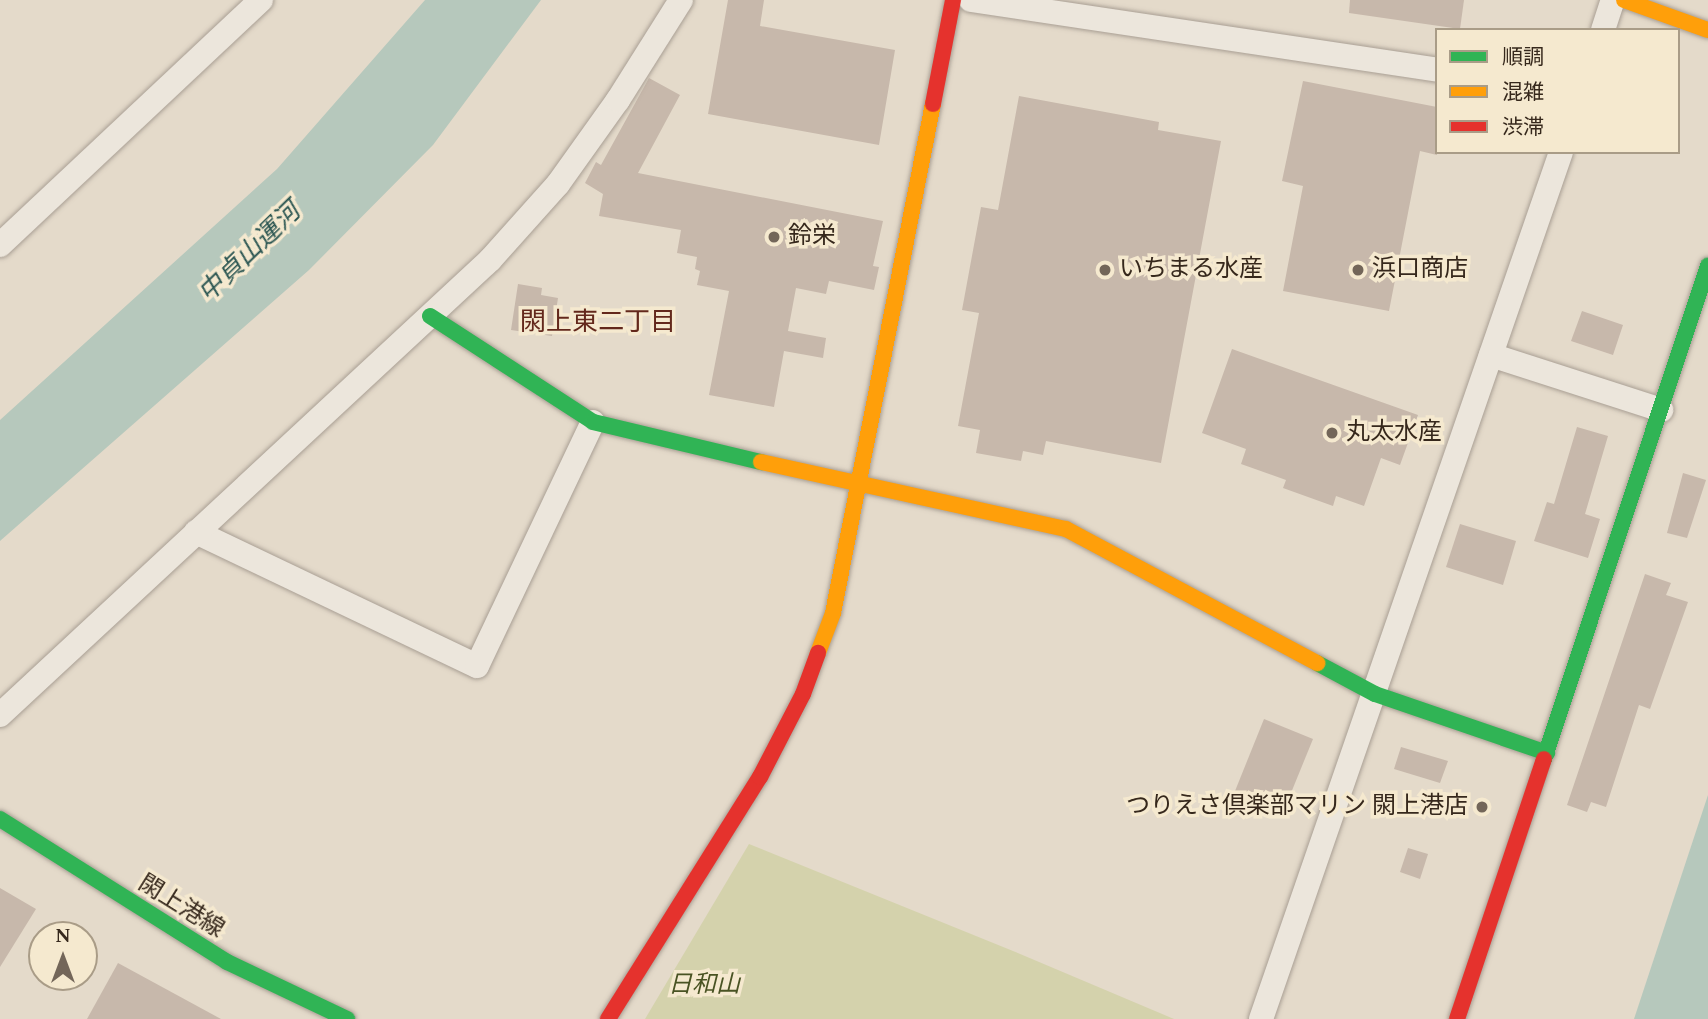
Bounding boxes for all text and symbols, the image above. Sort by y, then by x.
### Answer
legend [1435,28,1680,154]
text: 順調 [1502,42,1544,74]
text: 混雑 [1502,77,1544,109]
text: 渋滞 [1502,112,1544,144]
water label: 中貞山運河 [192,197,308,309]
place label: 鈴栄 [788,223,836,251]
marker: 鈴栄 [766,229,782,245]
place label: いちまる水産 [1119,256,1263,284]
place label: 浜口商店 [1372,256,1468,284]
marker: いちまる水産 [1097,262,1113,278]
marker: 浜口商店 [1350,262,1366,278]
district label: 閖上東二丁目 [520,307,676,339]
place label: 丸太水産 [1346,419,1442,447]
marker: 丸太水産 [1324,425,1340,441]
place label: つりえさ倶楽部マリン 閖上港店 [1126,793,1468,821]
marker: つりえさ倶楽部マリン 閖上港店 [1474,799,1490,815]
street label: 閖上港線 [133,869,229,945]
north arrow [28,921,98,991]
text: N [55,922,71,951]
park label: 日和山 [668,972,740,1000]

